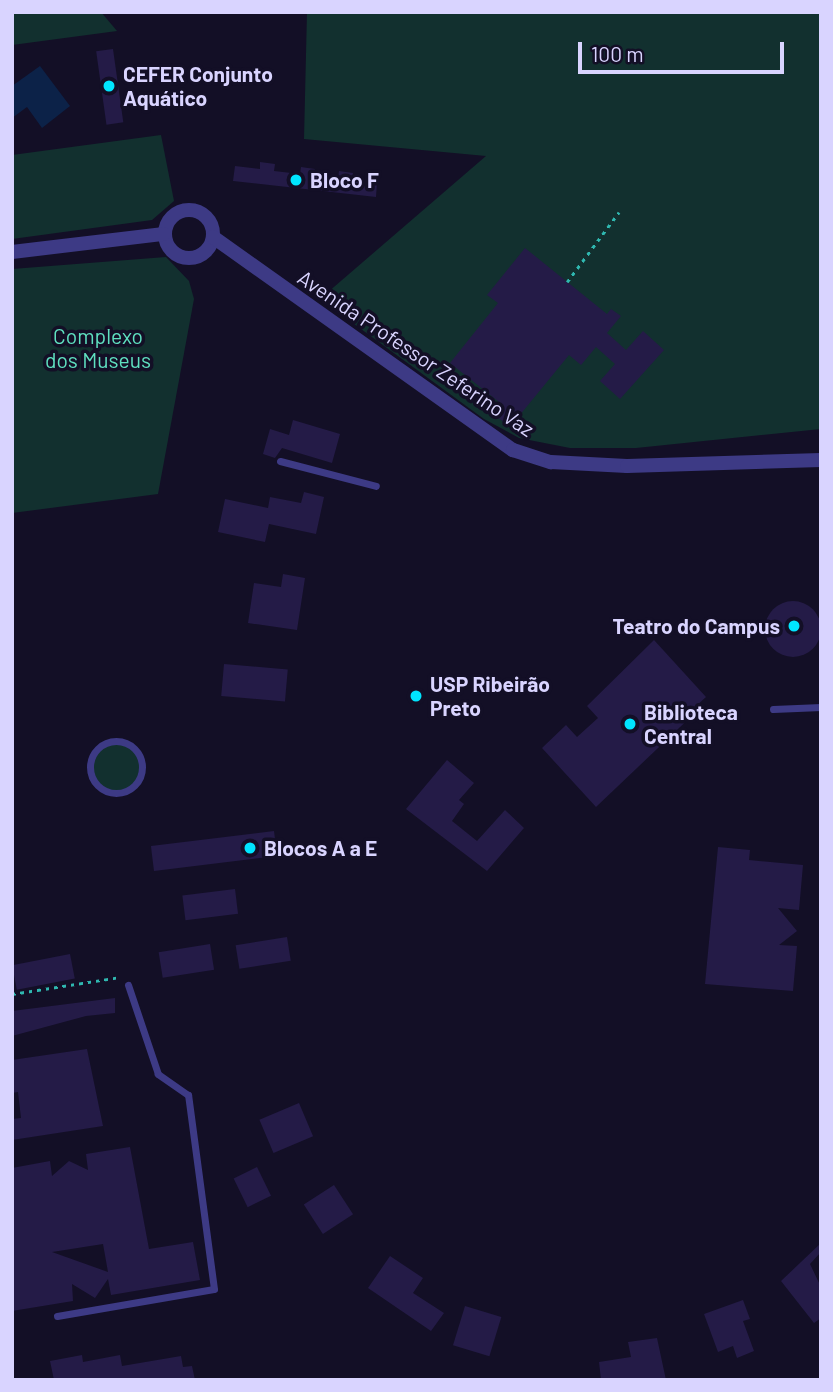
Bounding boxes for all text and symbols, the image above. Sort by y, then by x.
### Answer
scale bar [581,28,788,72]
text: 100 m [591,41,644,66]
place label: CEFER Conjunto Aquático [123,61,273,111]
marker: CEFER Conjunto Aquático [101,78,117,94]
place label: Bloco F [310,167,379,193]
marker: Bloco F [288,172,304,188]
street label: Avenida Professor Zeferino Vaz [293,264,539,442]
park label: Complexo dos Museus [45,323,151,373]
place label: Teatro do Campus [613,613,780,639]
marker: Teatro do Campus [786,618,802,634]
place label: USP Ribeirão Preto [430,671,550,721]
marker: USP Ribeirão Preto [408,688,424,704]
place label: Biblioteca Central [644,699,738,749]
marker: Biblioteca Central [622,716,638,732]
place label: Blocos A a E [264,835,377,861]
marker: Blocos A a E [242,840,258,856]

